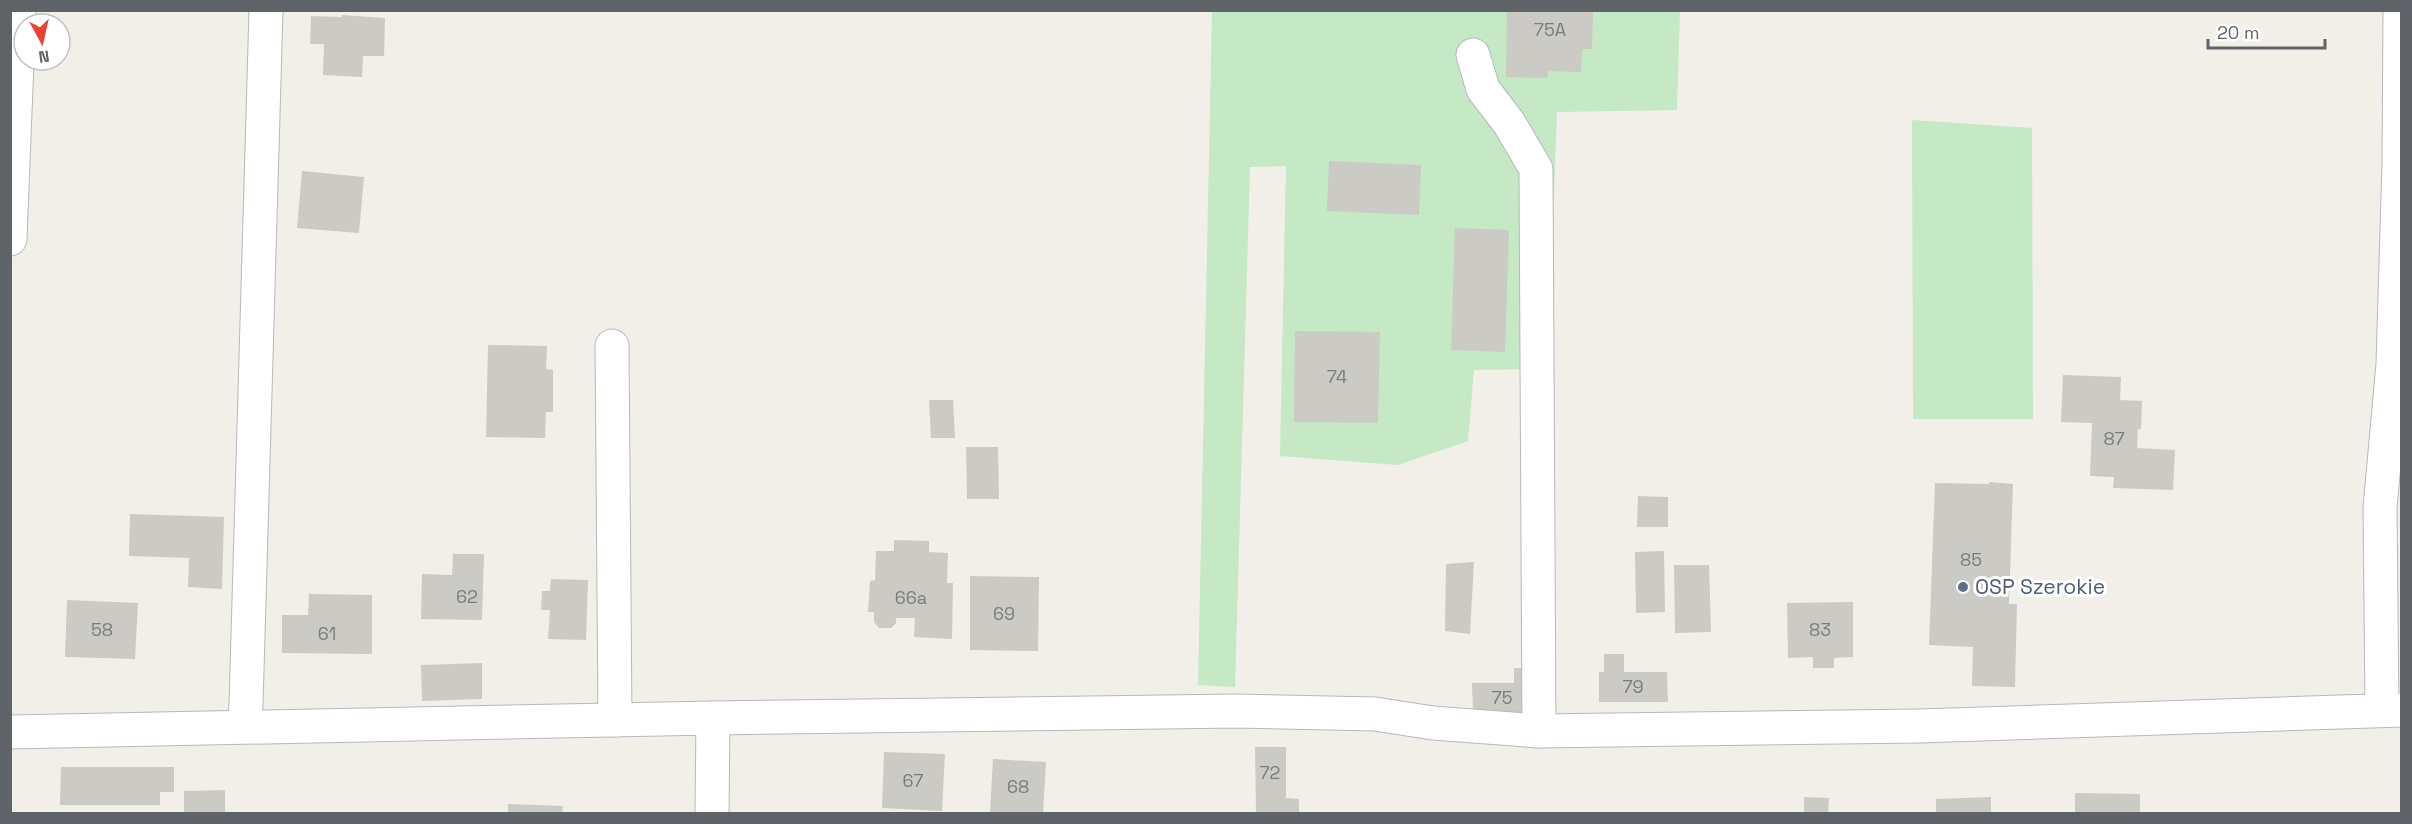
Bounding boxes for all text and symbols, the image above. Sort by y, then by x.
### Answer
north arrow [12,12,72,72]
scale bar [2208,12,2325,50]
house number: 75A [1534,18,1566,41]
text: 20 m [2217,21,2260,44]
text: N [37,45,51,68]
house number: 74 [1327,365,1347,388]
house number: 87 [2103,427,2125,450]
house number: 85 [1960,548,1982,571]
place label: OSP Szerokie [1975,573,2105,600]
marker: OSP Szerokie [1956,580,1970,594]
house number: 62 [456,585,478,608]
house number: 66a [895,586,927,609]
house number: 69 [993,602,1015,625]
house number: 58 [91,618,113,641]
house number: 83 [1809,618,1831,641]
house number: 61 [318,622,336,645]
house number: 79 [1622,675,1644,698]
house number: 75 [1492,686,1512,709]
house number: 72 [1260,761,1280,784]
house number: 67 [903,769,923,792]
house number: 68 [1007,775,1029,798]

